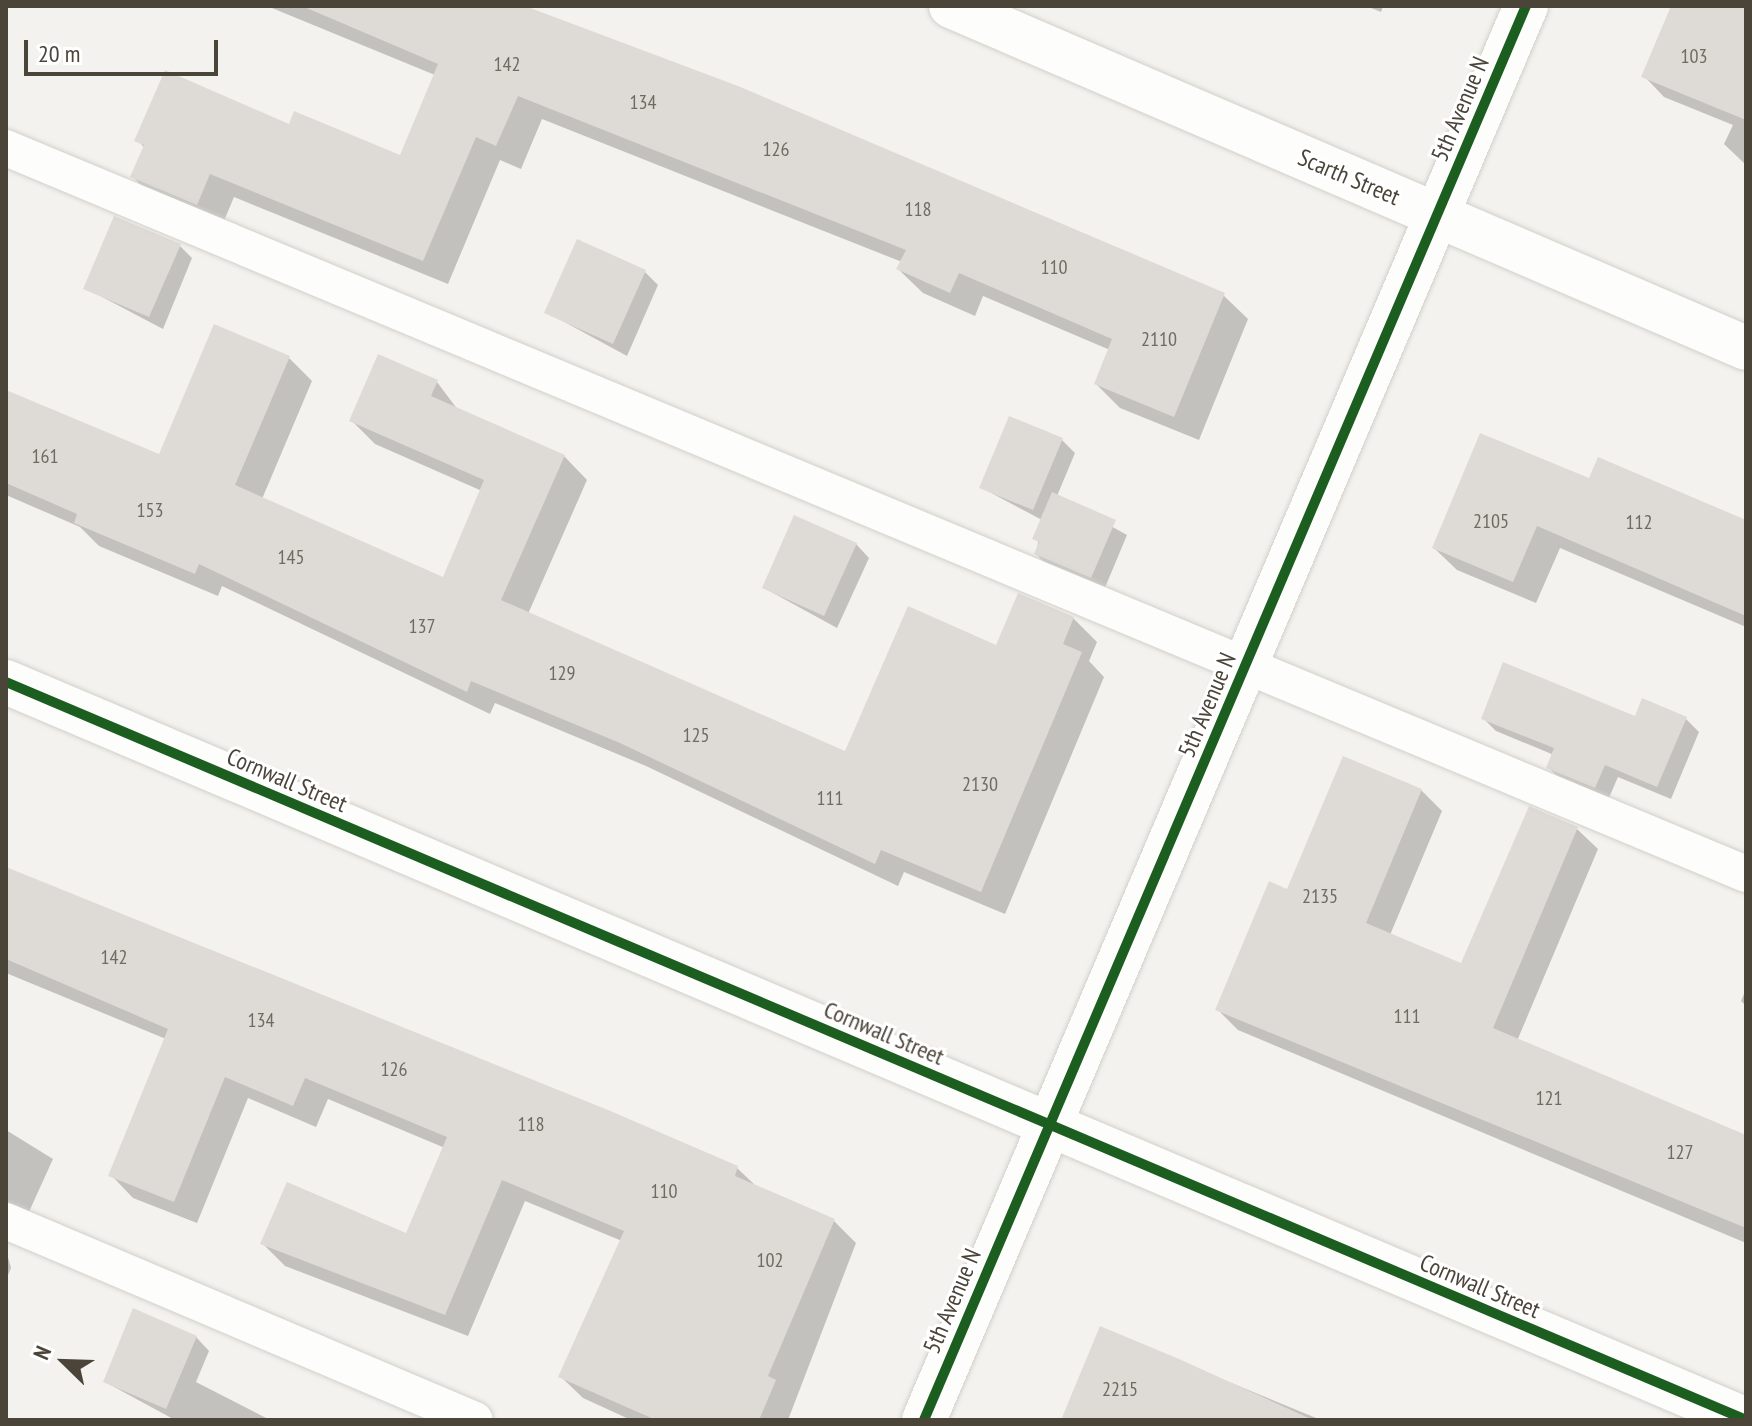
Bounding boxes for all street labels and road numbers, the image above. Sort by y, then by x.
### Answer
street label: 5th Avenue N [1425,52,1495,166]
street label: Scarth Street [1294,143,1404,211]
street label: 5th Avenue N [1172,648,1242,762]
street label: Cornwall Street [223,742,351,818]
street label: Cornwall Street [820,995,948,1071]
street label: 5th Avenue N [917,1244,987,1358]
street label: Cornwall Street [1416,1248,1544,1324]

